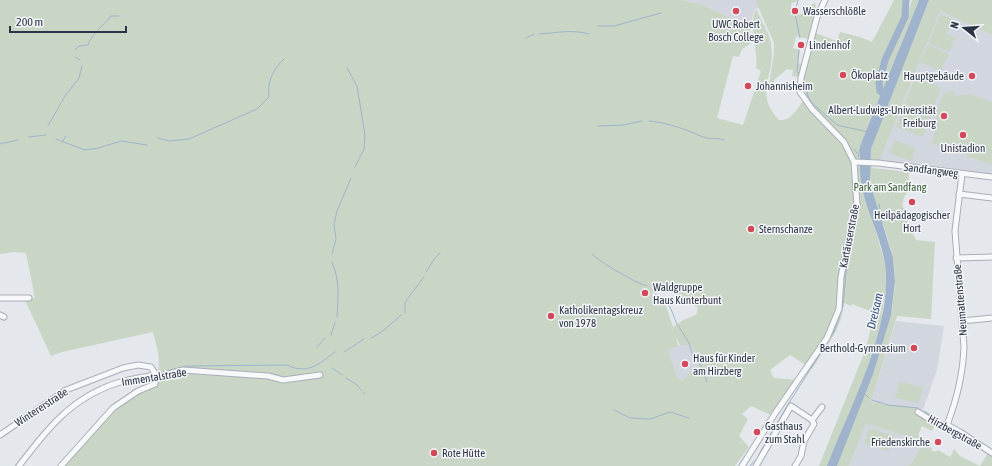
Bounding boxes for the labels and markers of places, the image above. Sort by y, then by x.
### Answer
place label: Wasserschlößle [803,5,866,17]
marker: UWC Robert Bosch College [731,6,741,16]
marker: Wasserschlößle [790,6,800,16]
place label: UWC Robert Bosch College [708,18,764,43]
place label: Lindenhof [809,39,850,51]
marker: Lindenhof [796,40,806,50]
place label: Ökoplatz [851,69,888,81]
marker: Ökoplatz [838,70,848,80]
place label: Hauptgebäude [903,70,964,82]
marker: Hauptgebäude [967,71,977,81]
place label: Johannisheim [756,80,813,92]
marker: Johannisheim [743,81,753,91]
place label: Albert-Ludwigs-Universität Freiburg [828,104,936,129]
marker: Albert-Ludwigs-Universität Freiburg [939,111,949,121]
marker: Unistadion [958,130,968,140]
place label: Unistadion [941,142,985,154]
marker: Heilpädagogischer Hort [907,197,917,207]
place label: Heilpädagogischer Hort [874,209,951,234]
place label: Sternschanze [759,223,813,235]
marker: Sternschanze [746,224,756,234]
place label: Waldgruppe Haus Kunterbunt [653,281,721,306]
marker: Waldgruppe Haus Kunterbunt [640,288,650,298]
place label: Katholikentagskreuz von 1978 [559,304,643,329]
marker: Katholikentagskreuz von 1978 [546,311,556,321]
place label: Berthold-Gymnasium [820,342,906,354]
marker: Berthold-Gymnasium [909,343,919,353]
place label: Haus für Kinder am Hirzberg [693,352,756,377]
marker: Haus für Kinder am Hirzberg [680,359,690,369]
place label: Gasthaus zum Stahl [765,420,805,445]
marker: Gasthaus zum Stahl [752,427,762,437]
place label: Friedenskirche [871,436,930,448]
marker: Friedenskirche [933,437,943,447]
place label: Rote Hütte [442,447,485,459]
marker: Rote Hütte [429,448,439,458]

